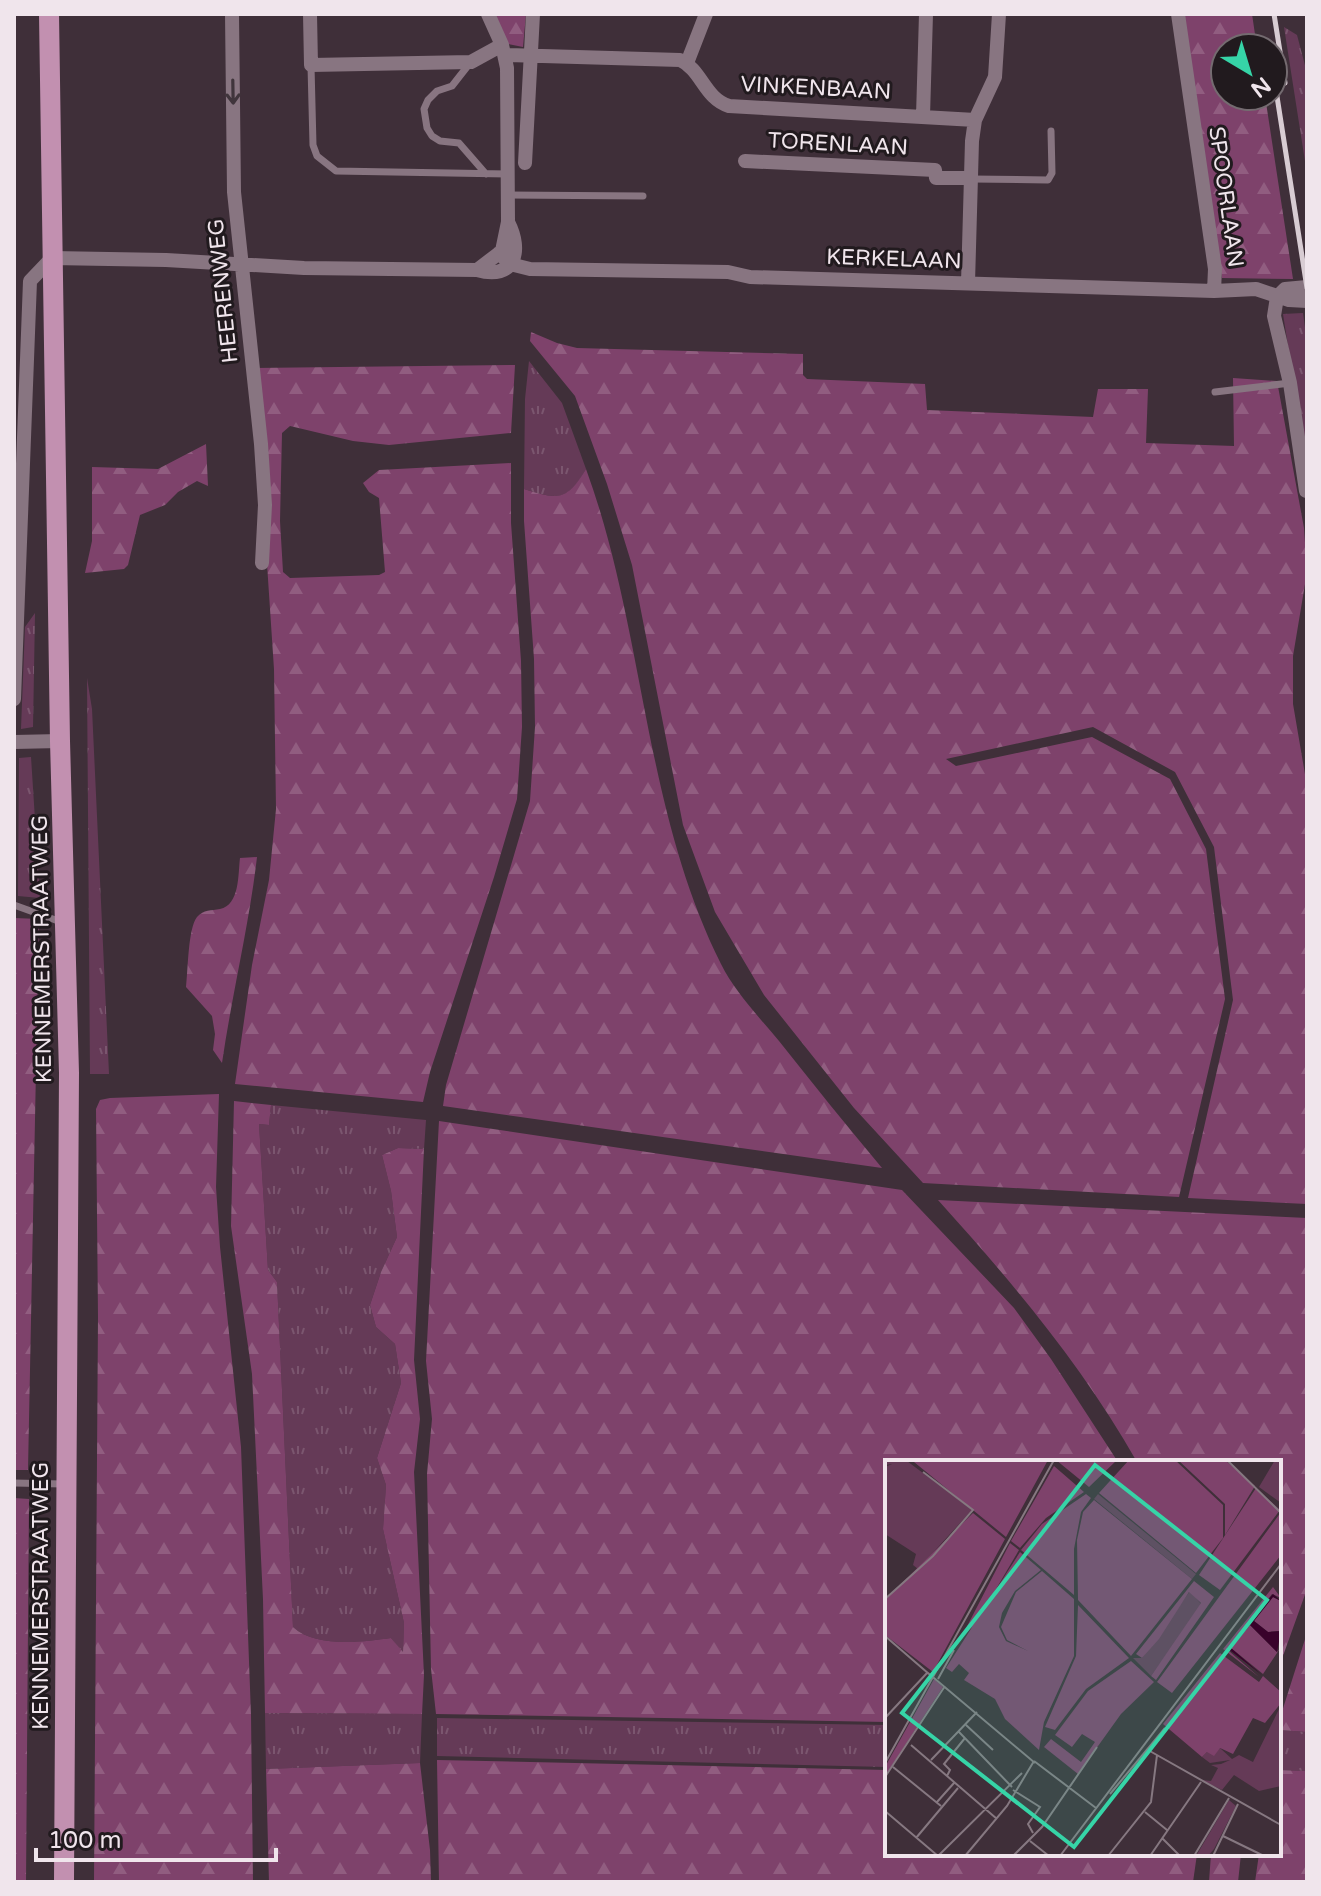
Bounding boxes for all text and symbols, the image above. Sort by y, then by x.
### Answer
north arrow [1209,32,1289,112]
street label: VINKENBAAN [740,71,892,105]
text: N [1246,71,1276,103]
one-way arrow [225,78,241,105]
street label: SPOORLAAN [1203,125,1249,269]
street label: TORENLAAN [767,127,909,161]
street label: HEERENWEG [203,218,243,364]
street label: KERKELAAN [826,244,962,274]
street label: KENNEMERSTRAATWEG [27,815,57,1083]
inset map [885,1460,1281,1856]
street label: KENNEMERSTRAATWEG [28,1462,54,1730]
scale bar [36,1812,276,1862]
text: 100 m [48,1826,122,1855]

